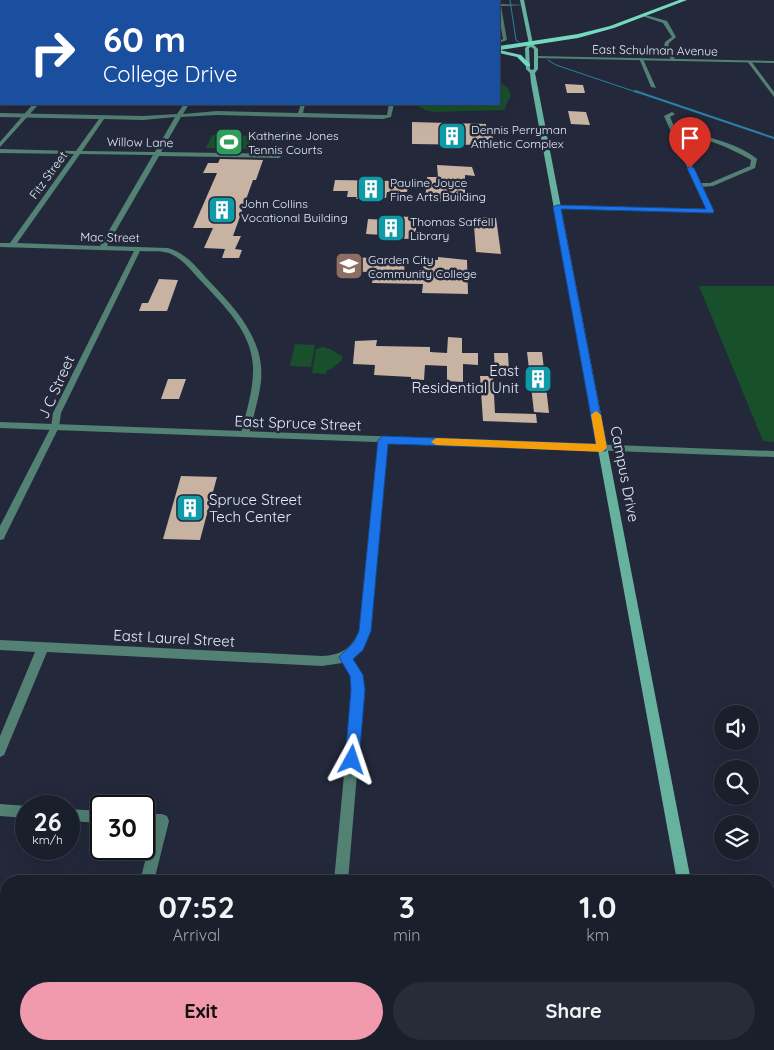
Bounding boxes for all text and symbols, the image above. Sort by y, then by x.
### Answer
text: 60 m [103,17,186,61]
icon: right [20,20,85,85]
street label: East Schulman Avenue [592,41,718,59]
text: College Drive [103,60,238,88]
pin [669,117,711,168]
building icon: Dennis Perryman Athletic Complex [437,121,467,151]
place label: Dennis Perryman Athletic Complex [471,122,567,151]
icon: arrive [676,124,704,152]
sports icon: Katherine Jones Tennis Courts [214,127,244,157]
place label: Katherine Jones Tennis Courts [248,128,339,157]
street label: Willow Lane [107,134,174,150]
street label: Fitz Street [26,148,70,202]
building icon: Pauline Joyce Fine Arts Building [356,174,386,204]
place label: Pauline Joyce Fine Arts Building [390,175,486,204]
building icon: John Collins Vocational Building [207,195,237,225]
place label: John Collins Vocational Building [241,196,348,225]
building icon: Thomas Saffell Library [376,213,406,243]
place label: Thomas Saffell Library [410,214,493,243]
street label: Mac Street [80,229,140,245]
school or university icon: Garden City Community College [334,251,364,281]
place label: Garden City Community College [368,252,477,281]
street label: J C Street [34,352,78,422]
place label: East Residential Unit [411,361,519,397]
building icon: East Residential Unit [523,364,553,394]
street label: East Spruce Street [234,411,362,435]
street label: Campus Drive [606,424,644,524]
place label: Spruce Street Tech Center [209,490,302,526]
building icon: Spruce Street Tech Center [175,493,205,523]
street label: East Laurel Street [113,625,235,651]
map controls [714,705,759,860]
button: sound [714,705,759,750]
position arrow [325,733,377,785]
button: search [714,760,759,805]
speed limit sign: 30 [90,795,155,860]
text: 26 [33,806,62,837]
button: layers [714,815,759,860]
text: km/h [32,832,63,847]
text: 07:52 [158,888,235,926]
text: 3 [399,888,415,926]
text: 1.0 [579,888,617,926]
text: Arrival [173,925,221,945]
text: min [393,925,420,945]
text: km [586,925,609,945]
button: Exit [20,982,383,1040]
button: Share [393,982,755,1040]

